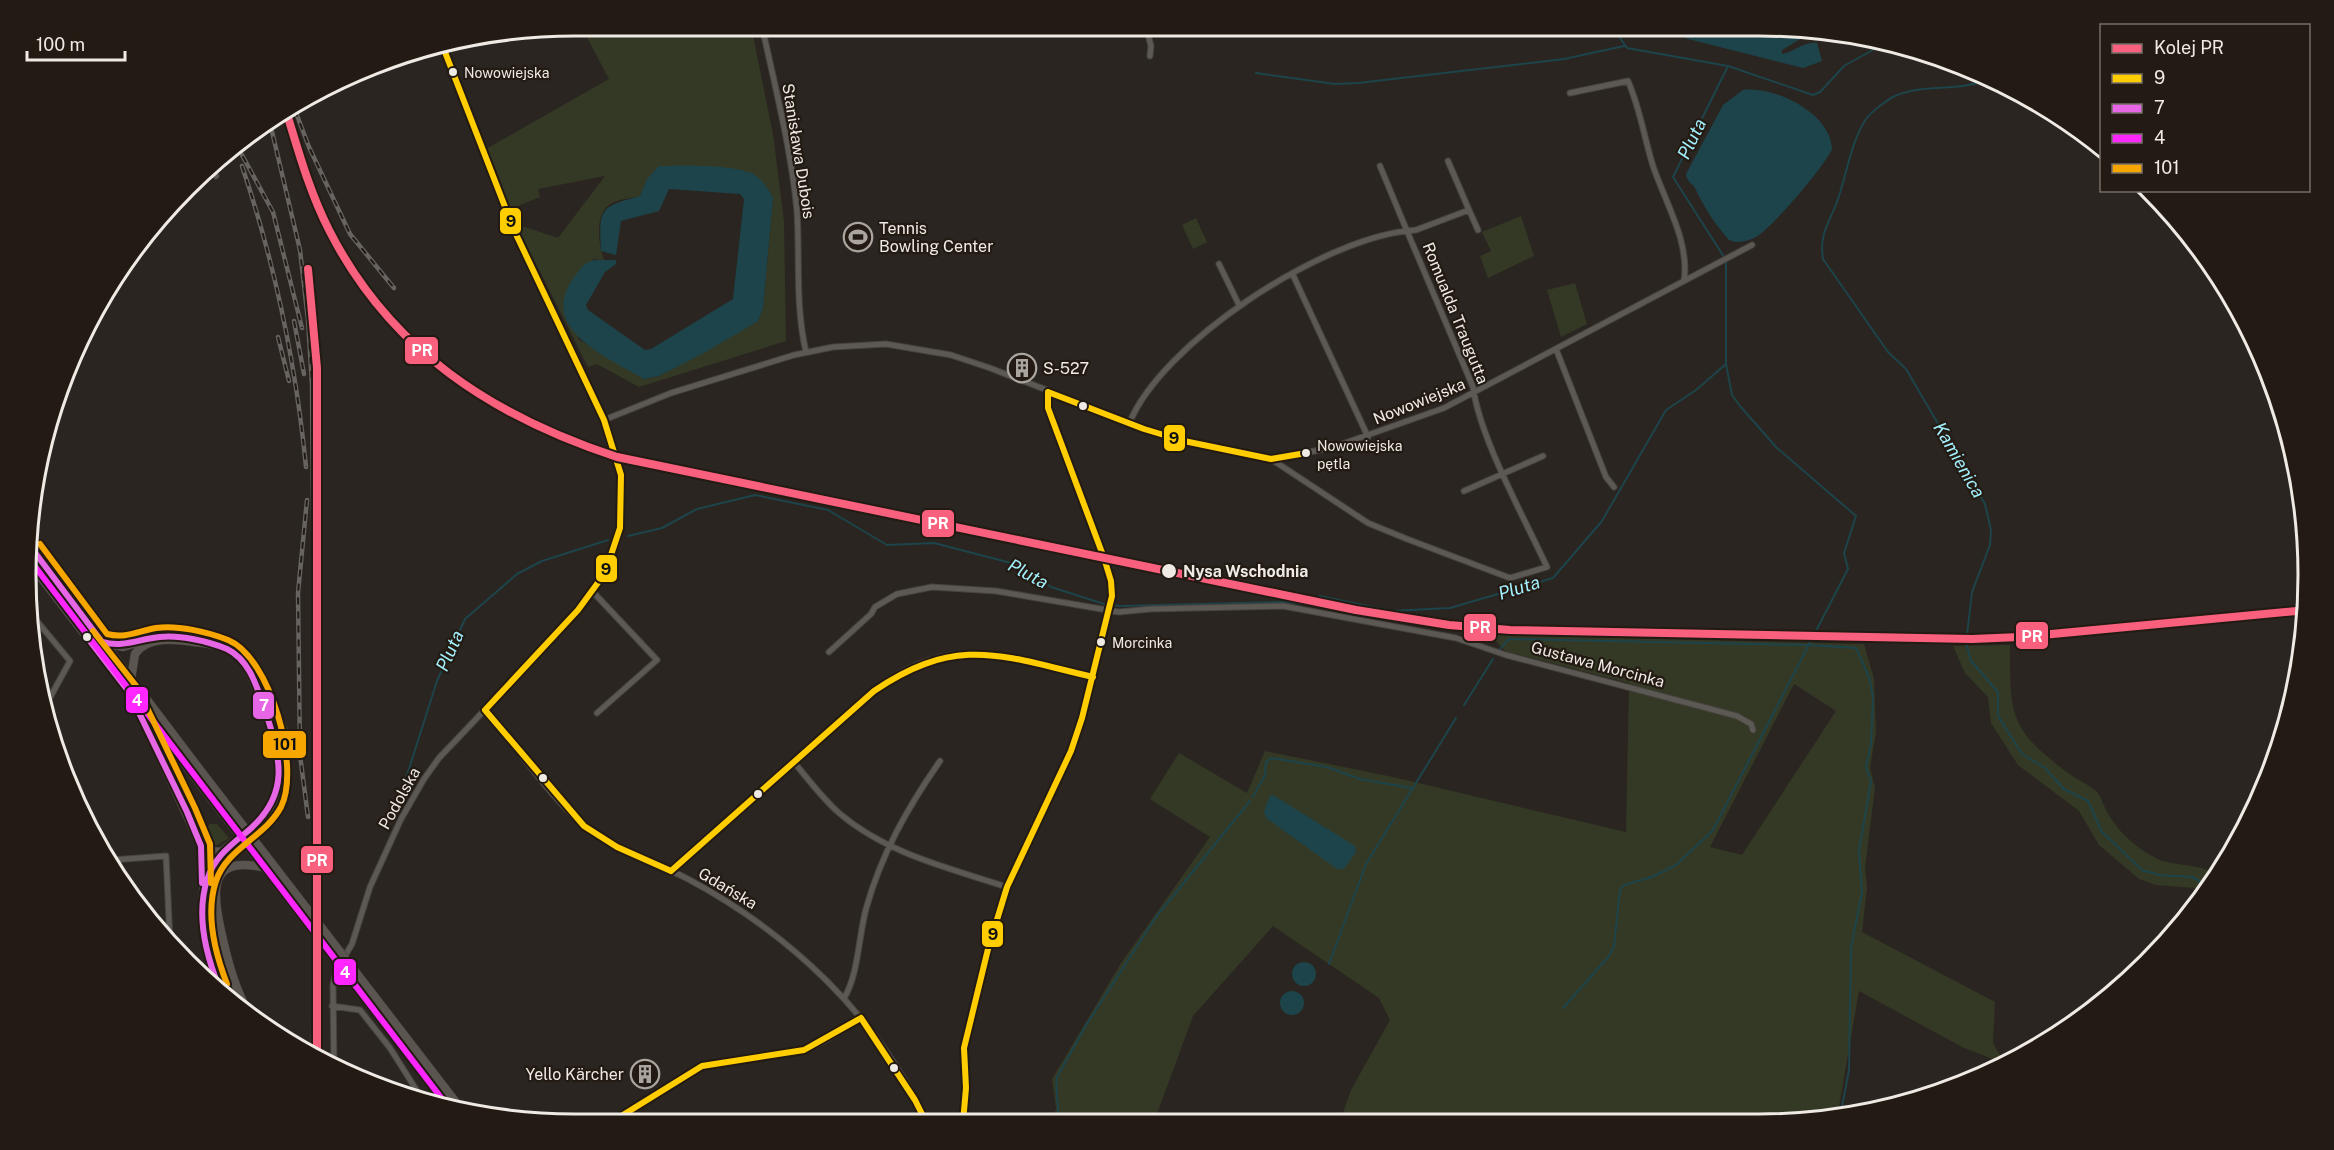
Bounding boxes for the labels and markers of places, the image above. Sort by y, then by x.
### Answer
place label: Nowowiejska [464,65,549,81]
marker: Nowowiejska [447,66,459,78]
place label: Tennis Bowling Center [879,219,993,256]
sports icon: Tennis Bowling Center [842,221,874,253]
building icon: S-527 [1006,352,1038,384]
place label: S-527 [1043,359,1089,378]
unlabelled marker [1077,400,1089,412]
place label: Nowowiejska pętla [1317,438,1402,472]
marker: Nowowiejska pętla [1300,447,1312,459]
marker: Nysa Wschodnia [1160,562,1178,580]
place label: Nysa Wschodnia [1183,562,1308,581]
unlabelled marker [81,631,93,643]
place label: Morcinka [1112,635,1172,651]
marker: Morcinka [1095,636,1107,648]
unlabelled marker [537,772,549,784]
unlabelled marker [752,788,764,800]
building icon: Yello Kärcher [629,1058,661,1090]
unlabelled marker [888,1062,900,1074]
place label: Yello Kärcher [525,1065,624,1084]

